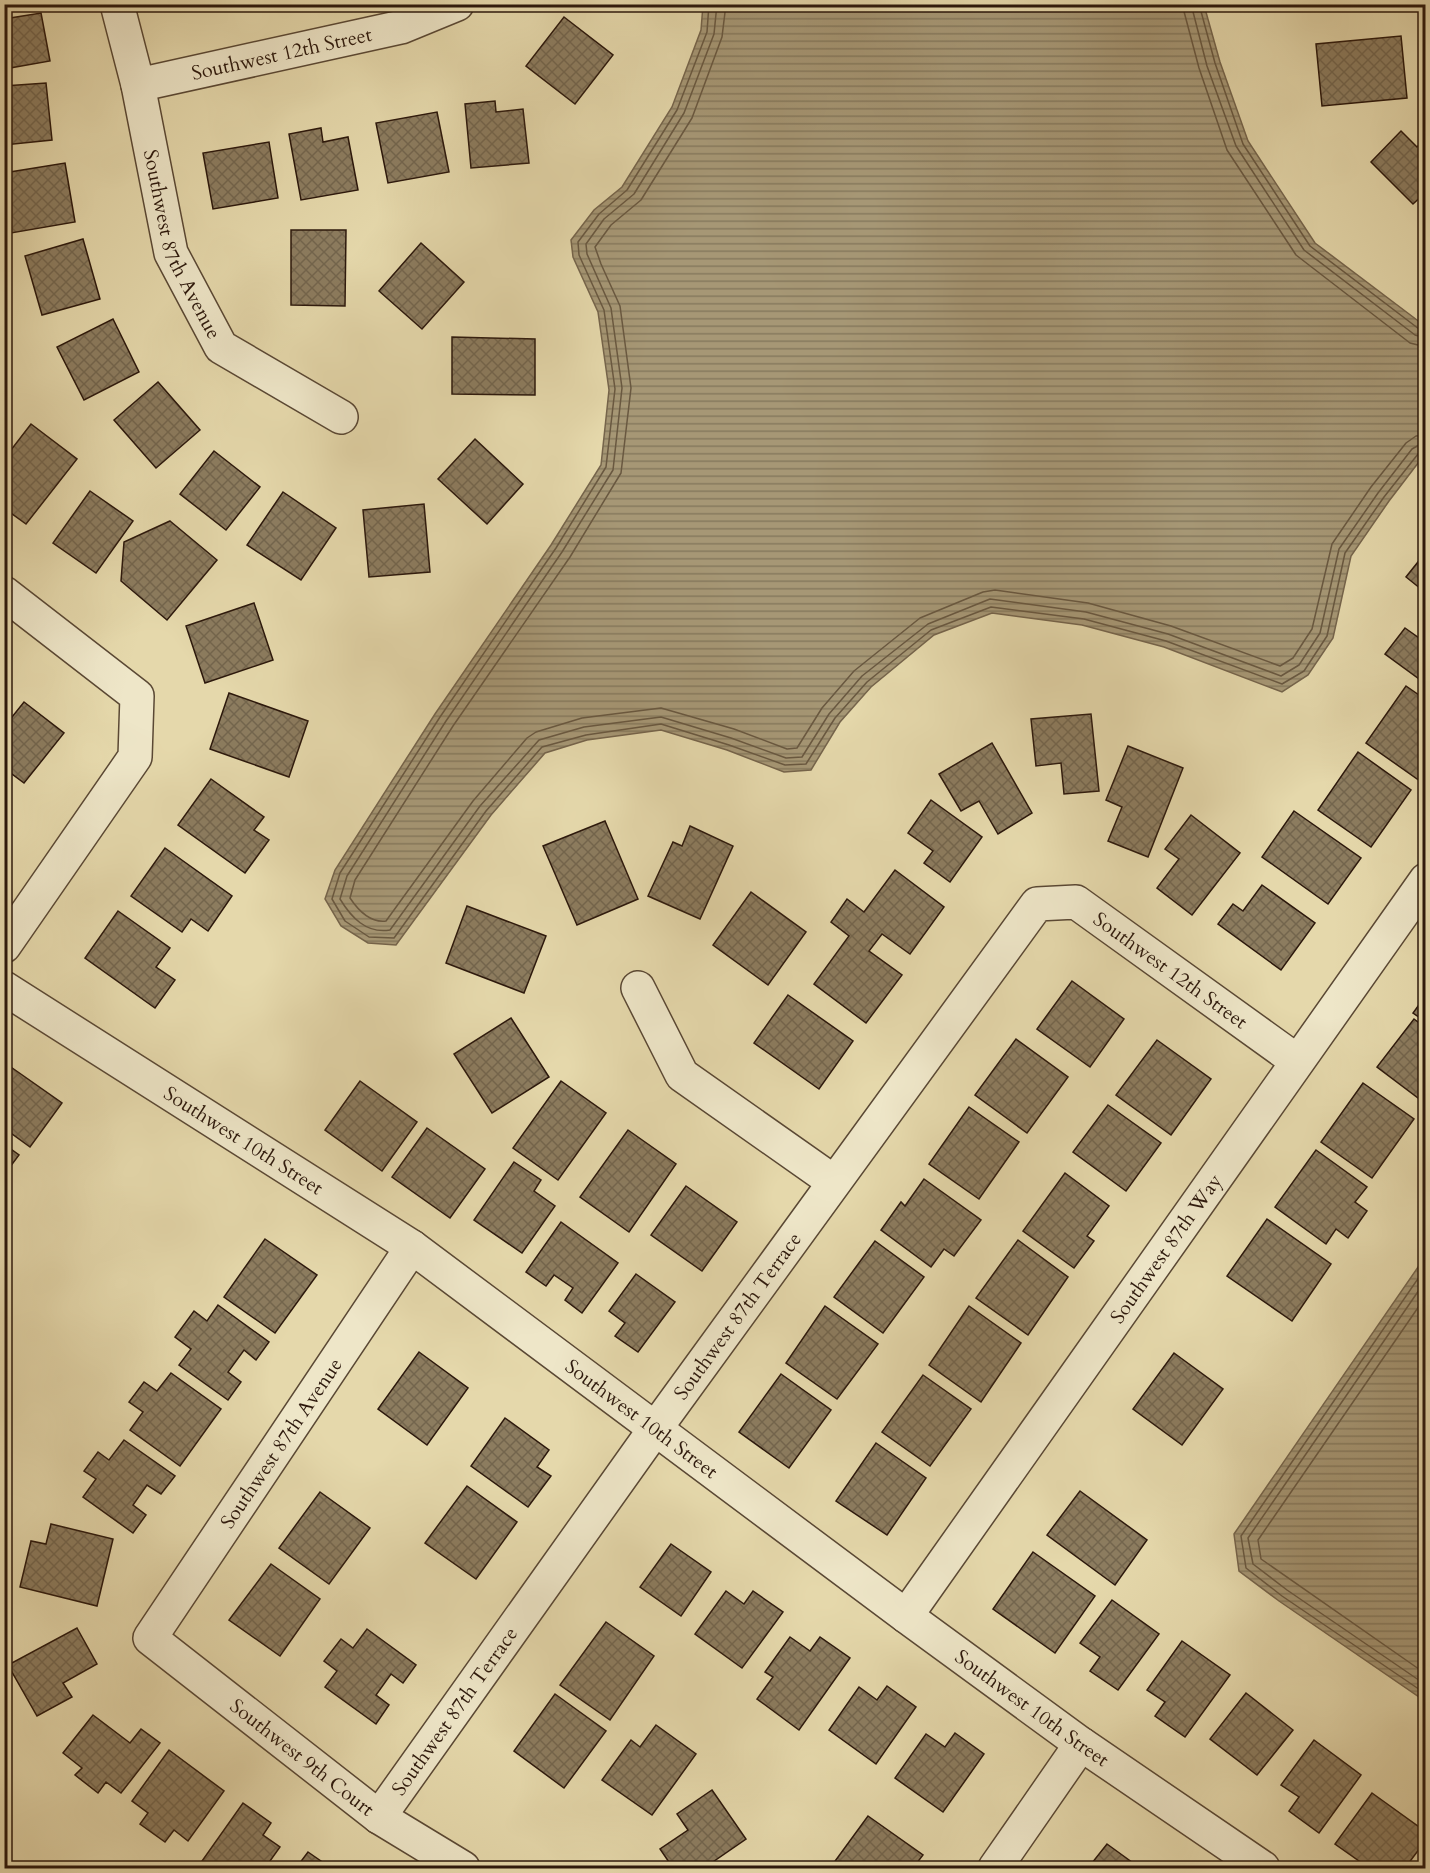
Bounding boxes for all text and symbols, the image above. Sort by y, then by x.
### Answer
street label: Southwest 12th Street [189,21,375,87]
street label: Southwest 87th Avenue [137,147,227,344]
street label: Southwest 12th Street [1088,906,1253,1036]
street label: Southwest 10th Street [159,1080,329,1202]
street label: Southwest 87th Way [1104,1168,1228,1329]
street label: Southwest 87th Terrace [668,1227,808,1405]
street label: Southwest 87th Avenue [214,1353,349,1534]
street label: Southwest 10th Street [560,1353,724,1485]
street label: Southwest 87th Terrace [385,1622,524,1801]
street label: Southwest 10th Street [949,1643,1115,1774]
street label: Southwest 9th Court [224,1693,380,1823]

